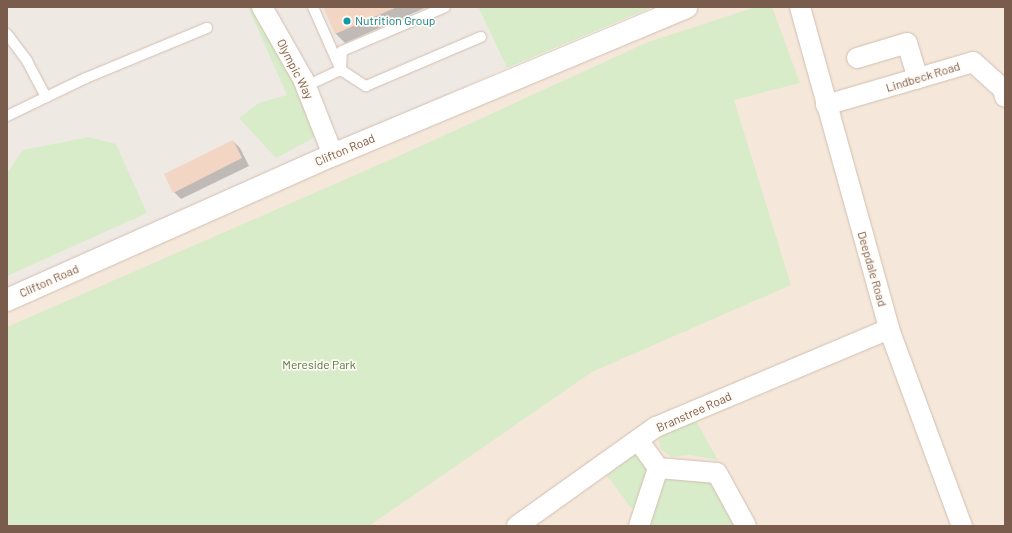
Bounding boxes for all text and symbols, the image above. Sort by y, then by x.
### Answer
place label: Nutrition Group [355,14,435,28]
marker: Nutrition Group [342,16,352,26]
street label: Olympic Way [274,37,316,101]
street label: Lindbeck Road [884,59,962,95]
street label: Clifton Road [313,131,377,169]
street label: Deepdale Road [854,230,890,308]
street label: Clifton Road [17,262,81,300]
park label: Mereside Park [282,358,356,372]
street label: Branstree Road [654,389,734,435]

